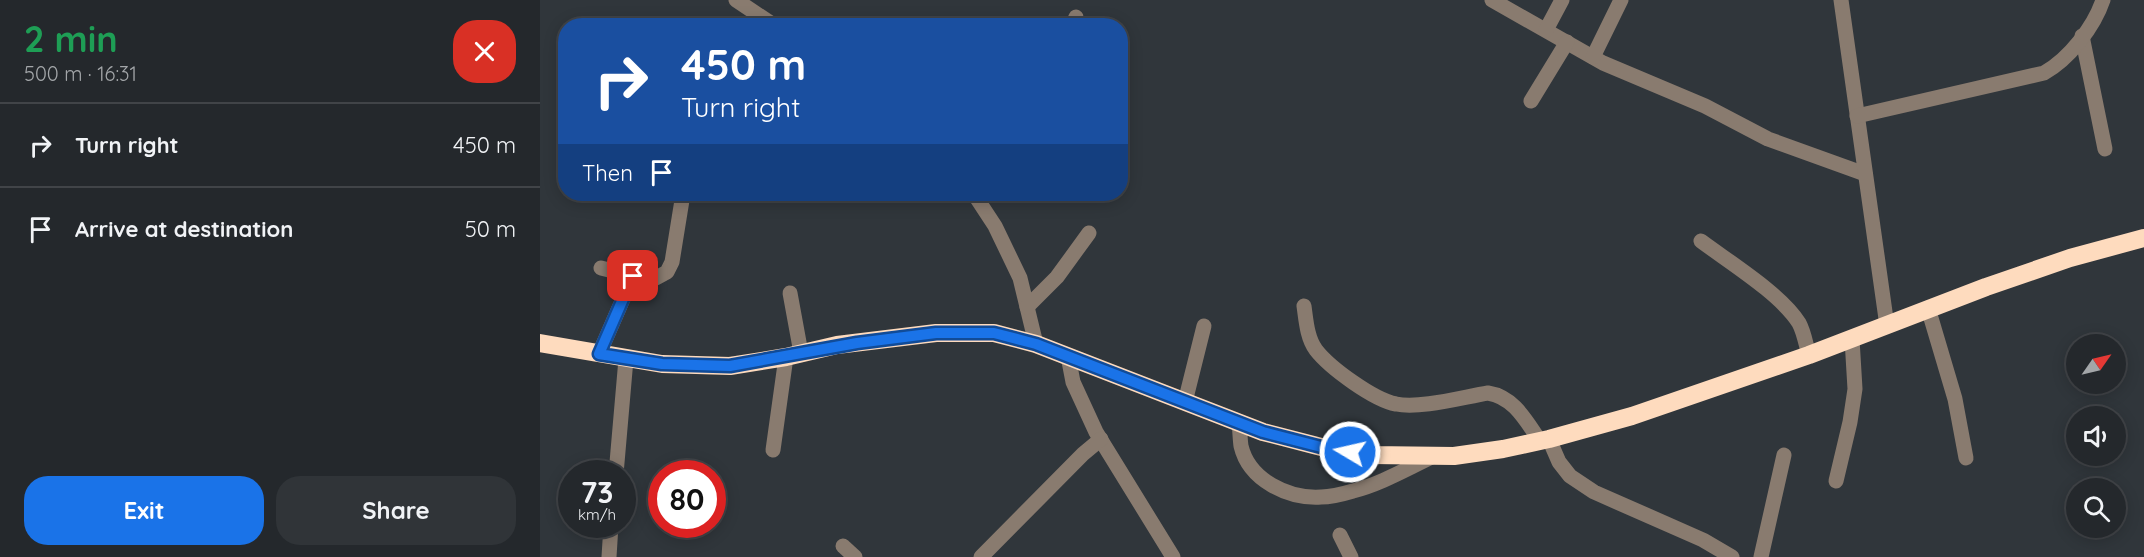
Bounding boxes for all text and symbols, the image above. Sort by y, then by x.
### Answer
text: 2 min [24,16,118,61]
button: close [453,20,516,83]
text: 450 m [681,38,806,91]
icon: right [582,42,660,120]
text: 500 m · 16:31 [24,61,137,86]
text: Turn right [681,90,800,124]
icon: right [24,129,57,162]
text: Turn right [75,131,179,159]
text: 450 m [453,131,516,159]
icon: arrive [645,156,678,189]
text: Then [582,159,633,187]
icon: arrive [24,213,57,246]
text: Arrive at destination [75,215,293,243]
text: 50 m [465,215,516,243]
pin [607,250,658,301]
icon: arrive [616,259,649,292]
north arrow [2066,334,2126,394]
map controls [2066,334,2126,538]
button: sound [2066,406,2126,466]
position arrow [1318,420,1382,484]
speed limit sign: 80 [648,460,726,538]
text: 73 [581,473,613,511]
button: Exit [24,476,264,545]
button: Share [276,476,516,545]
button: search [2066,478,2126,538]
text: km/h [578,505,616,524]

